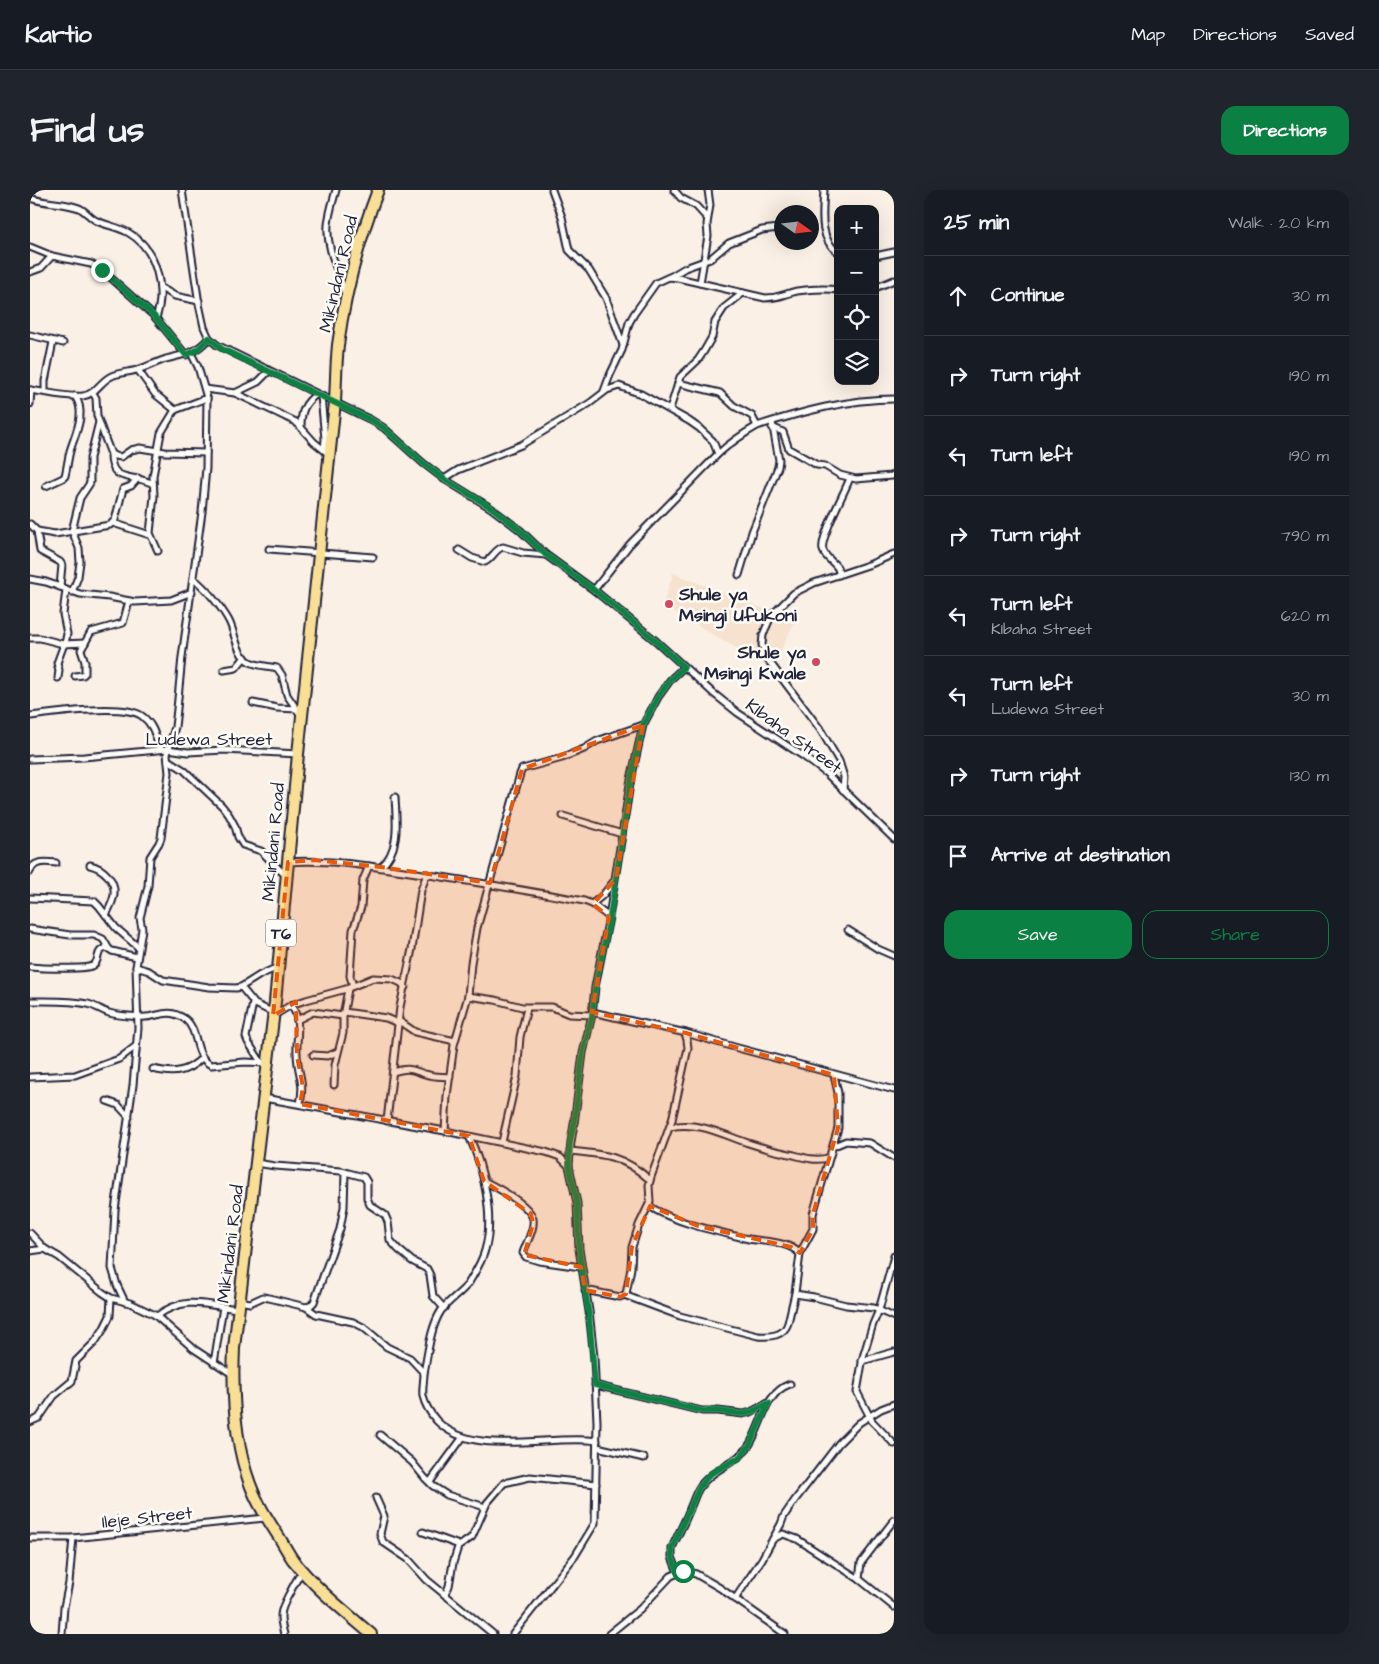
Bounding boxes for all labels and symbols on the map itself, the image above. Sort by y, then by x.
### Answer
north arrow [774,205,819,250]
street label: Mikindani Road [313,213,364,335]
route end [91,259,114,282]
place label: Shule ya Msingi Ufukoni [678,582,797,629]
marker: Shule ya Msingi Ufukoni [663,598,675,610]
place label: Shule ya Msingi Kwale [704,640,807,687]
marker: Shule ya Msingi Kwale [810,656,822,668]
street label: KIbaha Street [740,693,848,780]
street label: Ludewa Street [145,727,273,752]
street label: Mikindani Road [256,782,291,902]
road number: T6 [266,920,296,946]
street label: Mikindani Road [211,1183,250,1305]
street label: Ileje Street [101,1500,194,1535]
route start [672,1560,695,1583]

